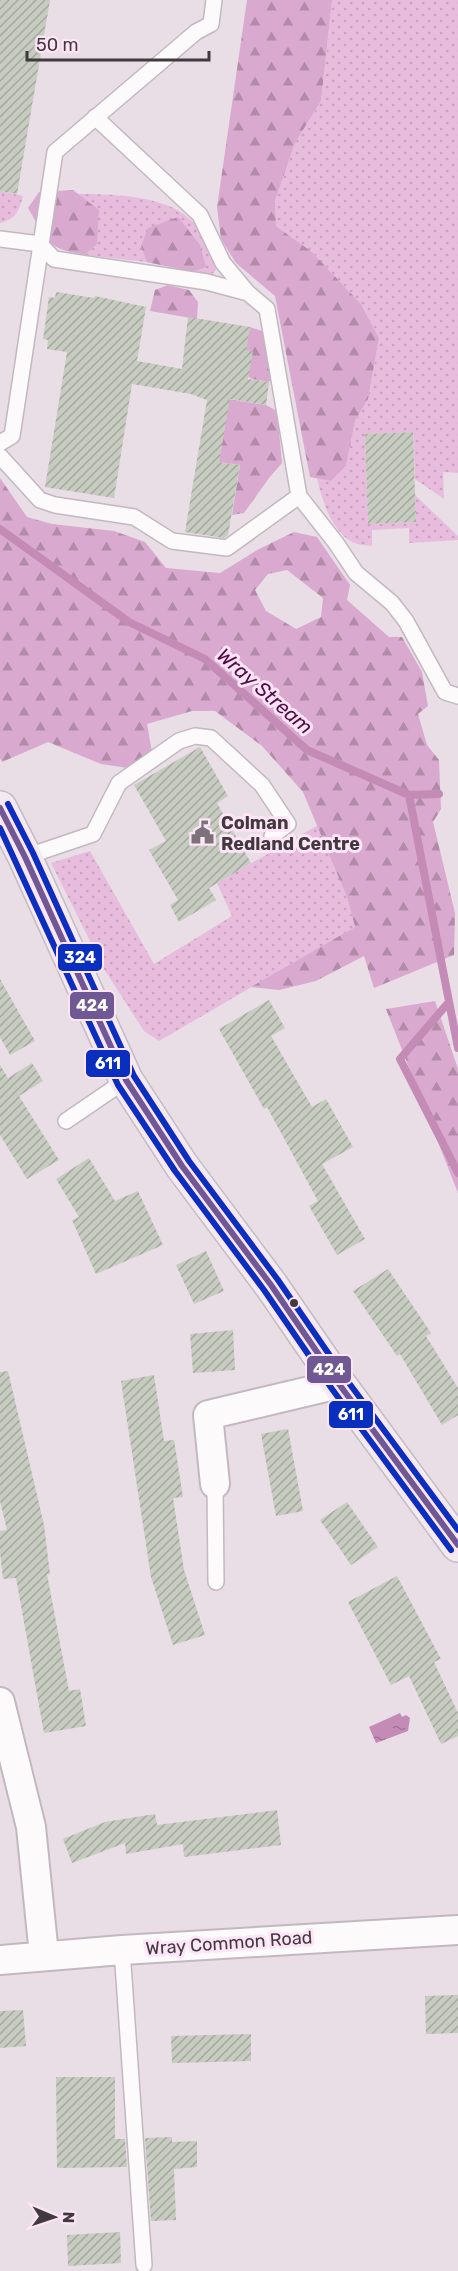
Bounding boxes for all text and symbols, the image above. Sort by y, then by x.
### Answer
scale bar [27,24,208,62]
text: 50 m [36,34,79,56]
water label: Wray Stream [212,643,318,739]
place label: Colman Redland Centre [221,812,360,855]
public building icon: Colman Redland Centre [190,820,216,846]
line badge: 324 [57,943,103,972]
text: 324 [64,948,96,967]
line badge: 424 [69,991,115,1020]
text: 424 [76,996,108,1015]
line badge: 611 [85,1049,131,1078]
text: 611 [95,1054,121,1073]
unlabelled marker [288,1297,300,1309]
line badge: 424 [306,1355,352,1384]
text: 424 [313,1360,345,1379]
line badge: 611 [328,1400,374,1429]
text: 611 [338,1405,364,1424]
street label: Wray Common Road [145,1926,313,1960]
north arrow [24,2187,84,2247]
text: N [59,2211,78,2224]

